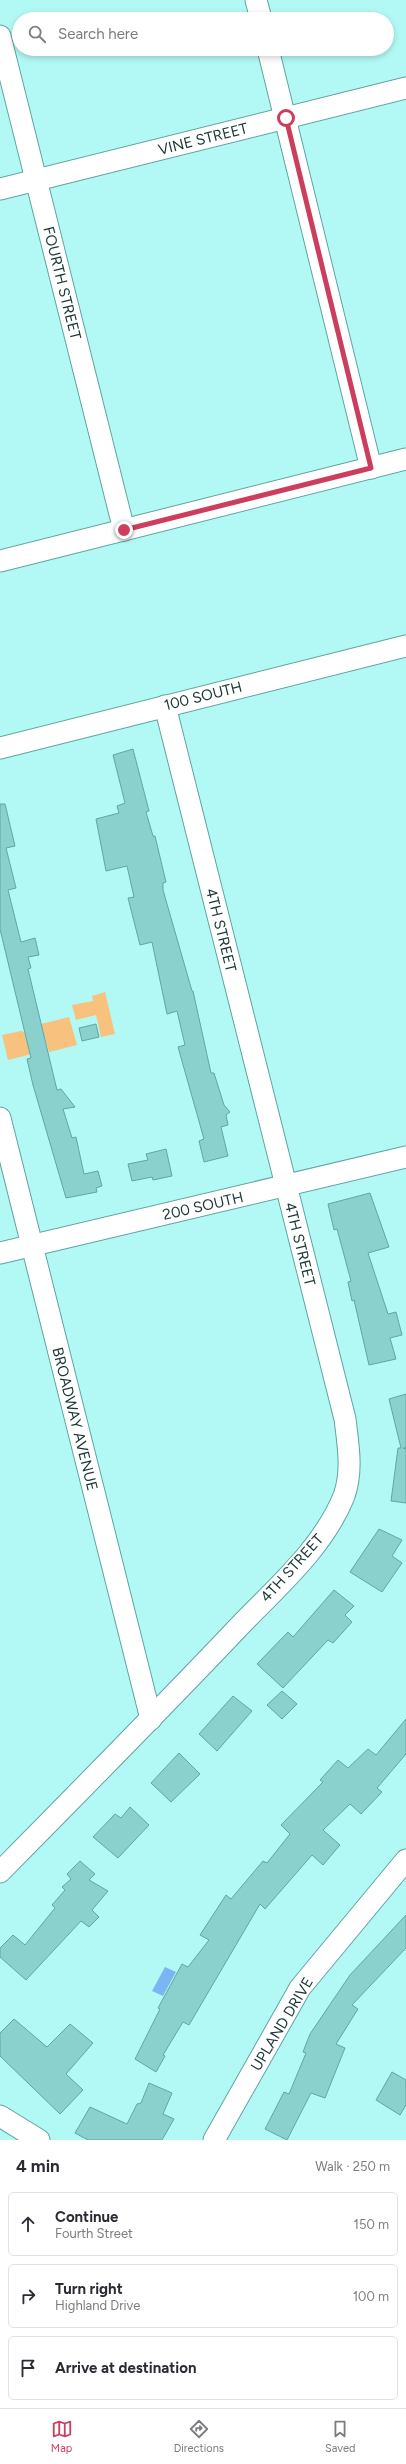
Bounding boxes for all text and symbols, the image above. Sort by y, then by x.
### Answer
search box [12,12,394,56]
icon: search [26,23,48,45]
text: Search here [58,25,138,43]
route start [277,109,295,127]
street label: VINE STREET [156,119,250,159]
street label: FOURTH STREET [39,225,85,342]
route end [115,521,133,539]
street label: 100 SOUTH [162,678,244,714]
street label: 4TH STREET [202,886,240,974]
street label: 200 SOUTH [161,1188,245,1224]
street label: 4TH STREET [281,1200,319,1288]
street label: BROADWAY AVENUE [48,1345,102,1493]
street label: 4TH STREET [257,1530,328,1606]
street label: UPLAND DRIVE [247,1974,317,2074]
text: 4 min [16,2156,60,2176]
text: Walk · 250 m [315,2159,390,2174]
text: Continue [55,2208,118,2226]
icon: ahead [17,2213,39,2235]
text: 150 m [354,2217,389,2232]
text: Fourth Street [55,2226,133,2241]
text: Turn right [55,2280,123,2298]
icon: right [17,2285,39,2307]
text: 100 m [353,2289,389,2304]
text: Highland Drive [55,2298,140,2313]
icon: arrive [17,2357,39,2379]
text: Arrive at destination [55,2359,196,2377]
tab: Map [51,2418,73,2455]
tab: Directions [174,2418,224,2455]
tab: Saved [325,2418,355,2455]

